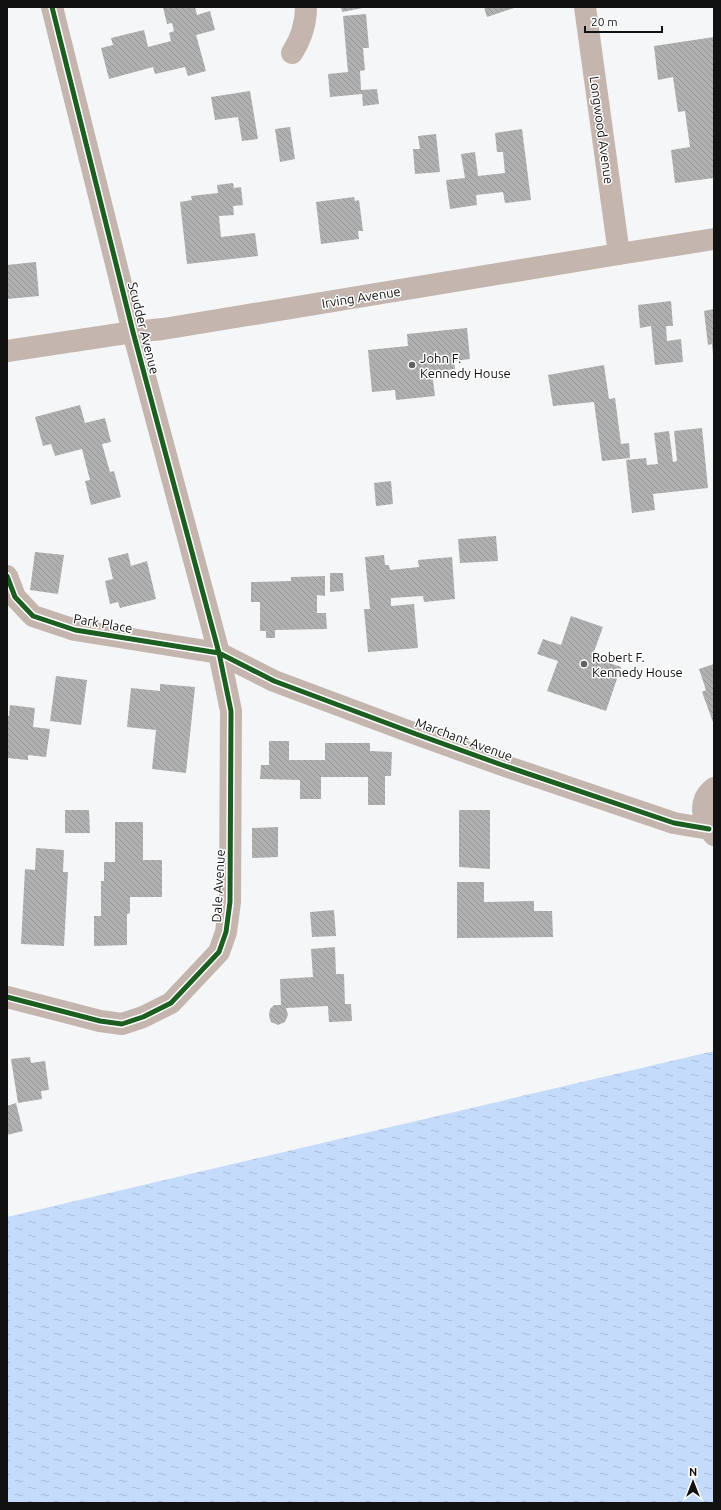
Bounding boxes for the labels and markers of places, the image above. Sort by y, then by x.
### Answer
place label: John F. Kennedy House [420,351,511,380]
marker: John F. Kennedy House [407,360,417,370]
place label: Robert F. Kennedy House [592,650,683,679]
marker: Robert F. Kennedy House [579,659,589,669]

